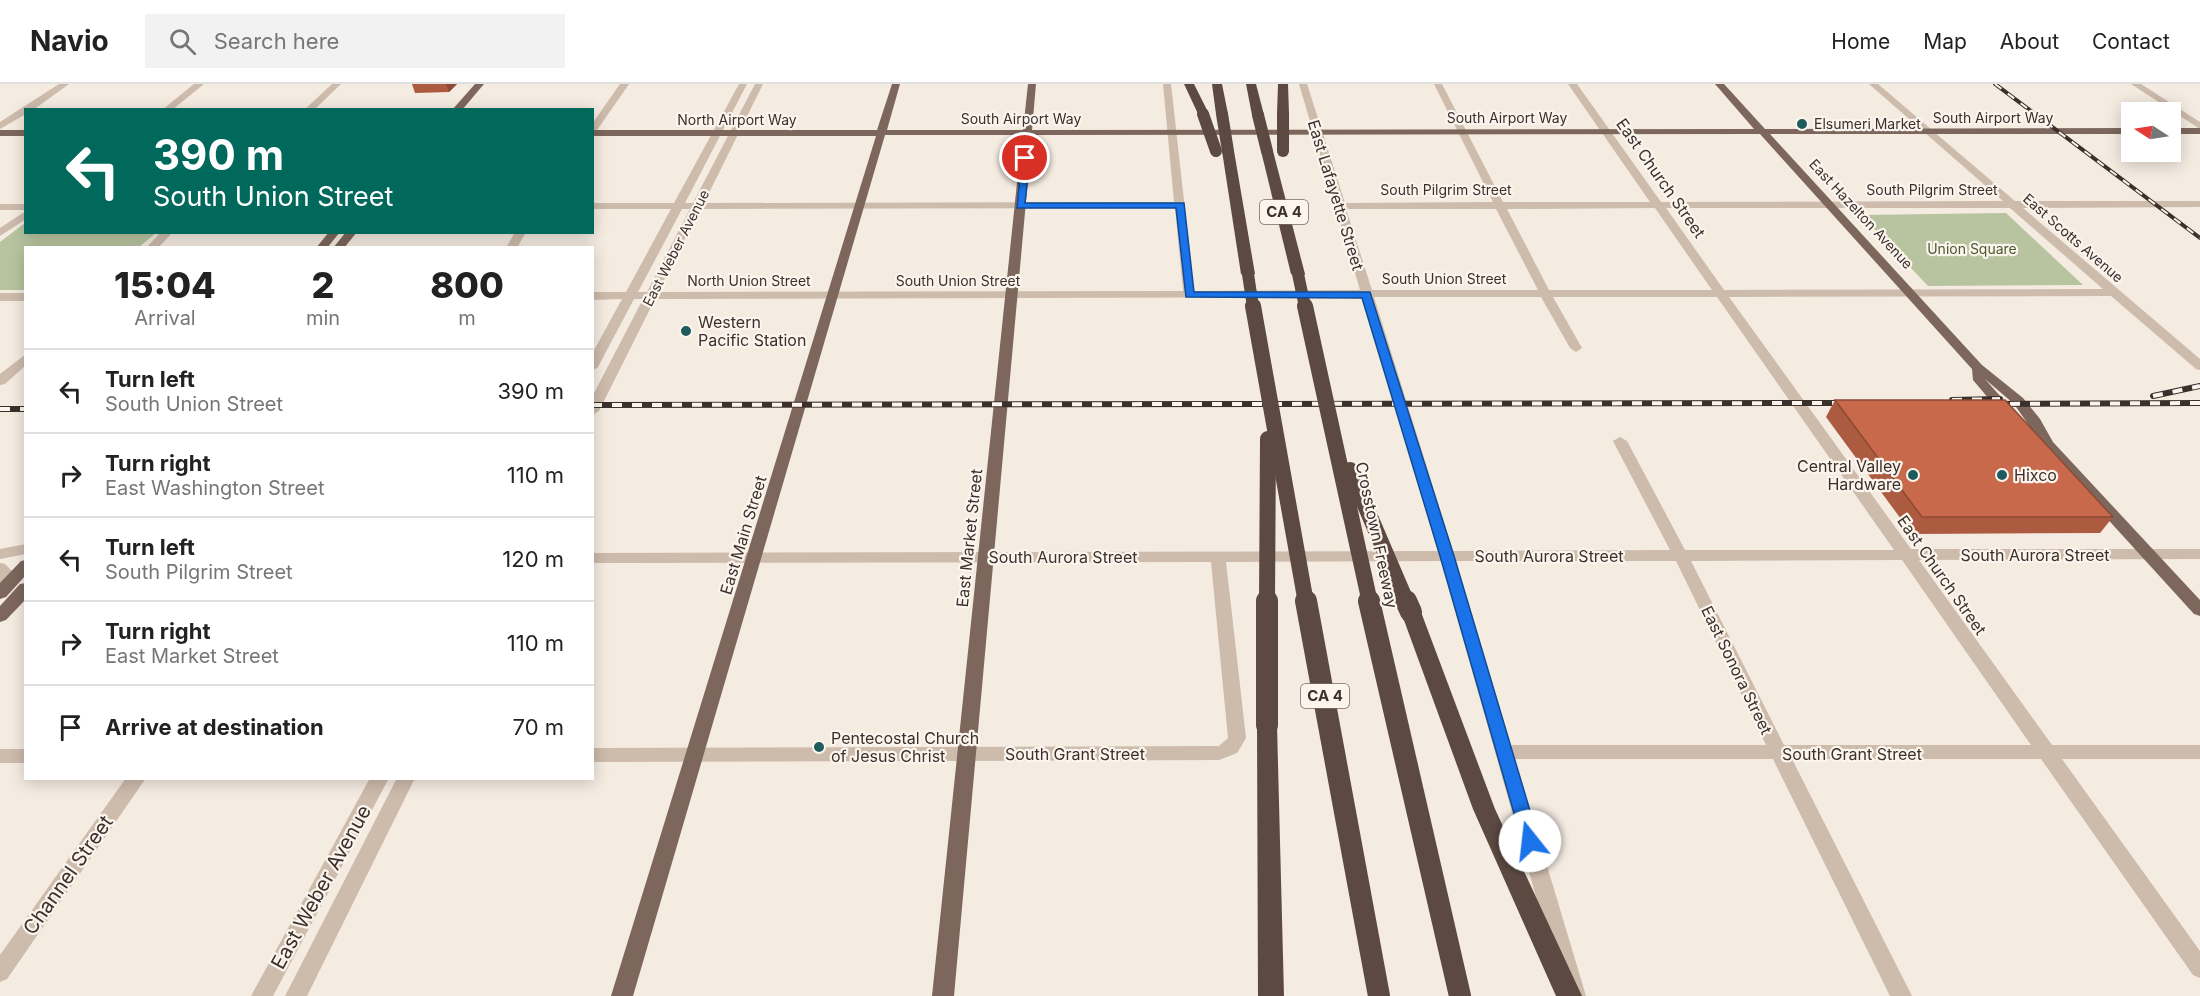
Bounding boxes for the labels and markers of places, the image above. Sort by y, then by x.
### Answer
place label: Elsumeri Market [1814,115,1921,132]
marker: Elsumeri Market [1795,117,1809,131]
pin [999,132,1050,183]
place label: Western Pacific Station [698,312,806,350]
marker: Western Pacific Station [679,324,693,338]
place label: Central Valley Hardware [1797,456,1901,494]
place label: Hixco [2014,465,2057,485]
marker: Central Valley Hardware [1906,468,1920,482]
marker: Hixco [1995,468,2009,482]
place label: Pentecostal Church of Jesus Christ [831,728,979,766]
marker: Pentecostal Church of Jesus Christ [812,740,826,754]

